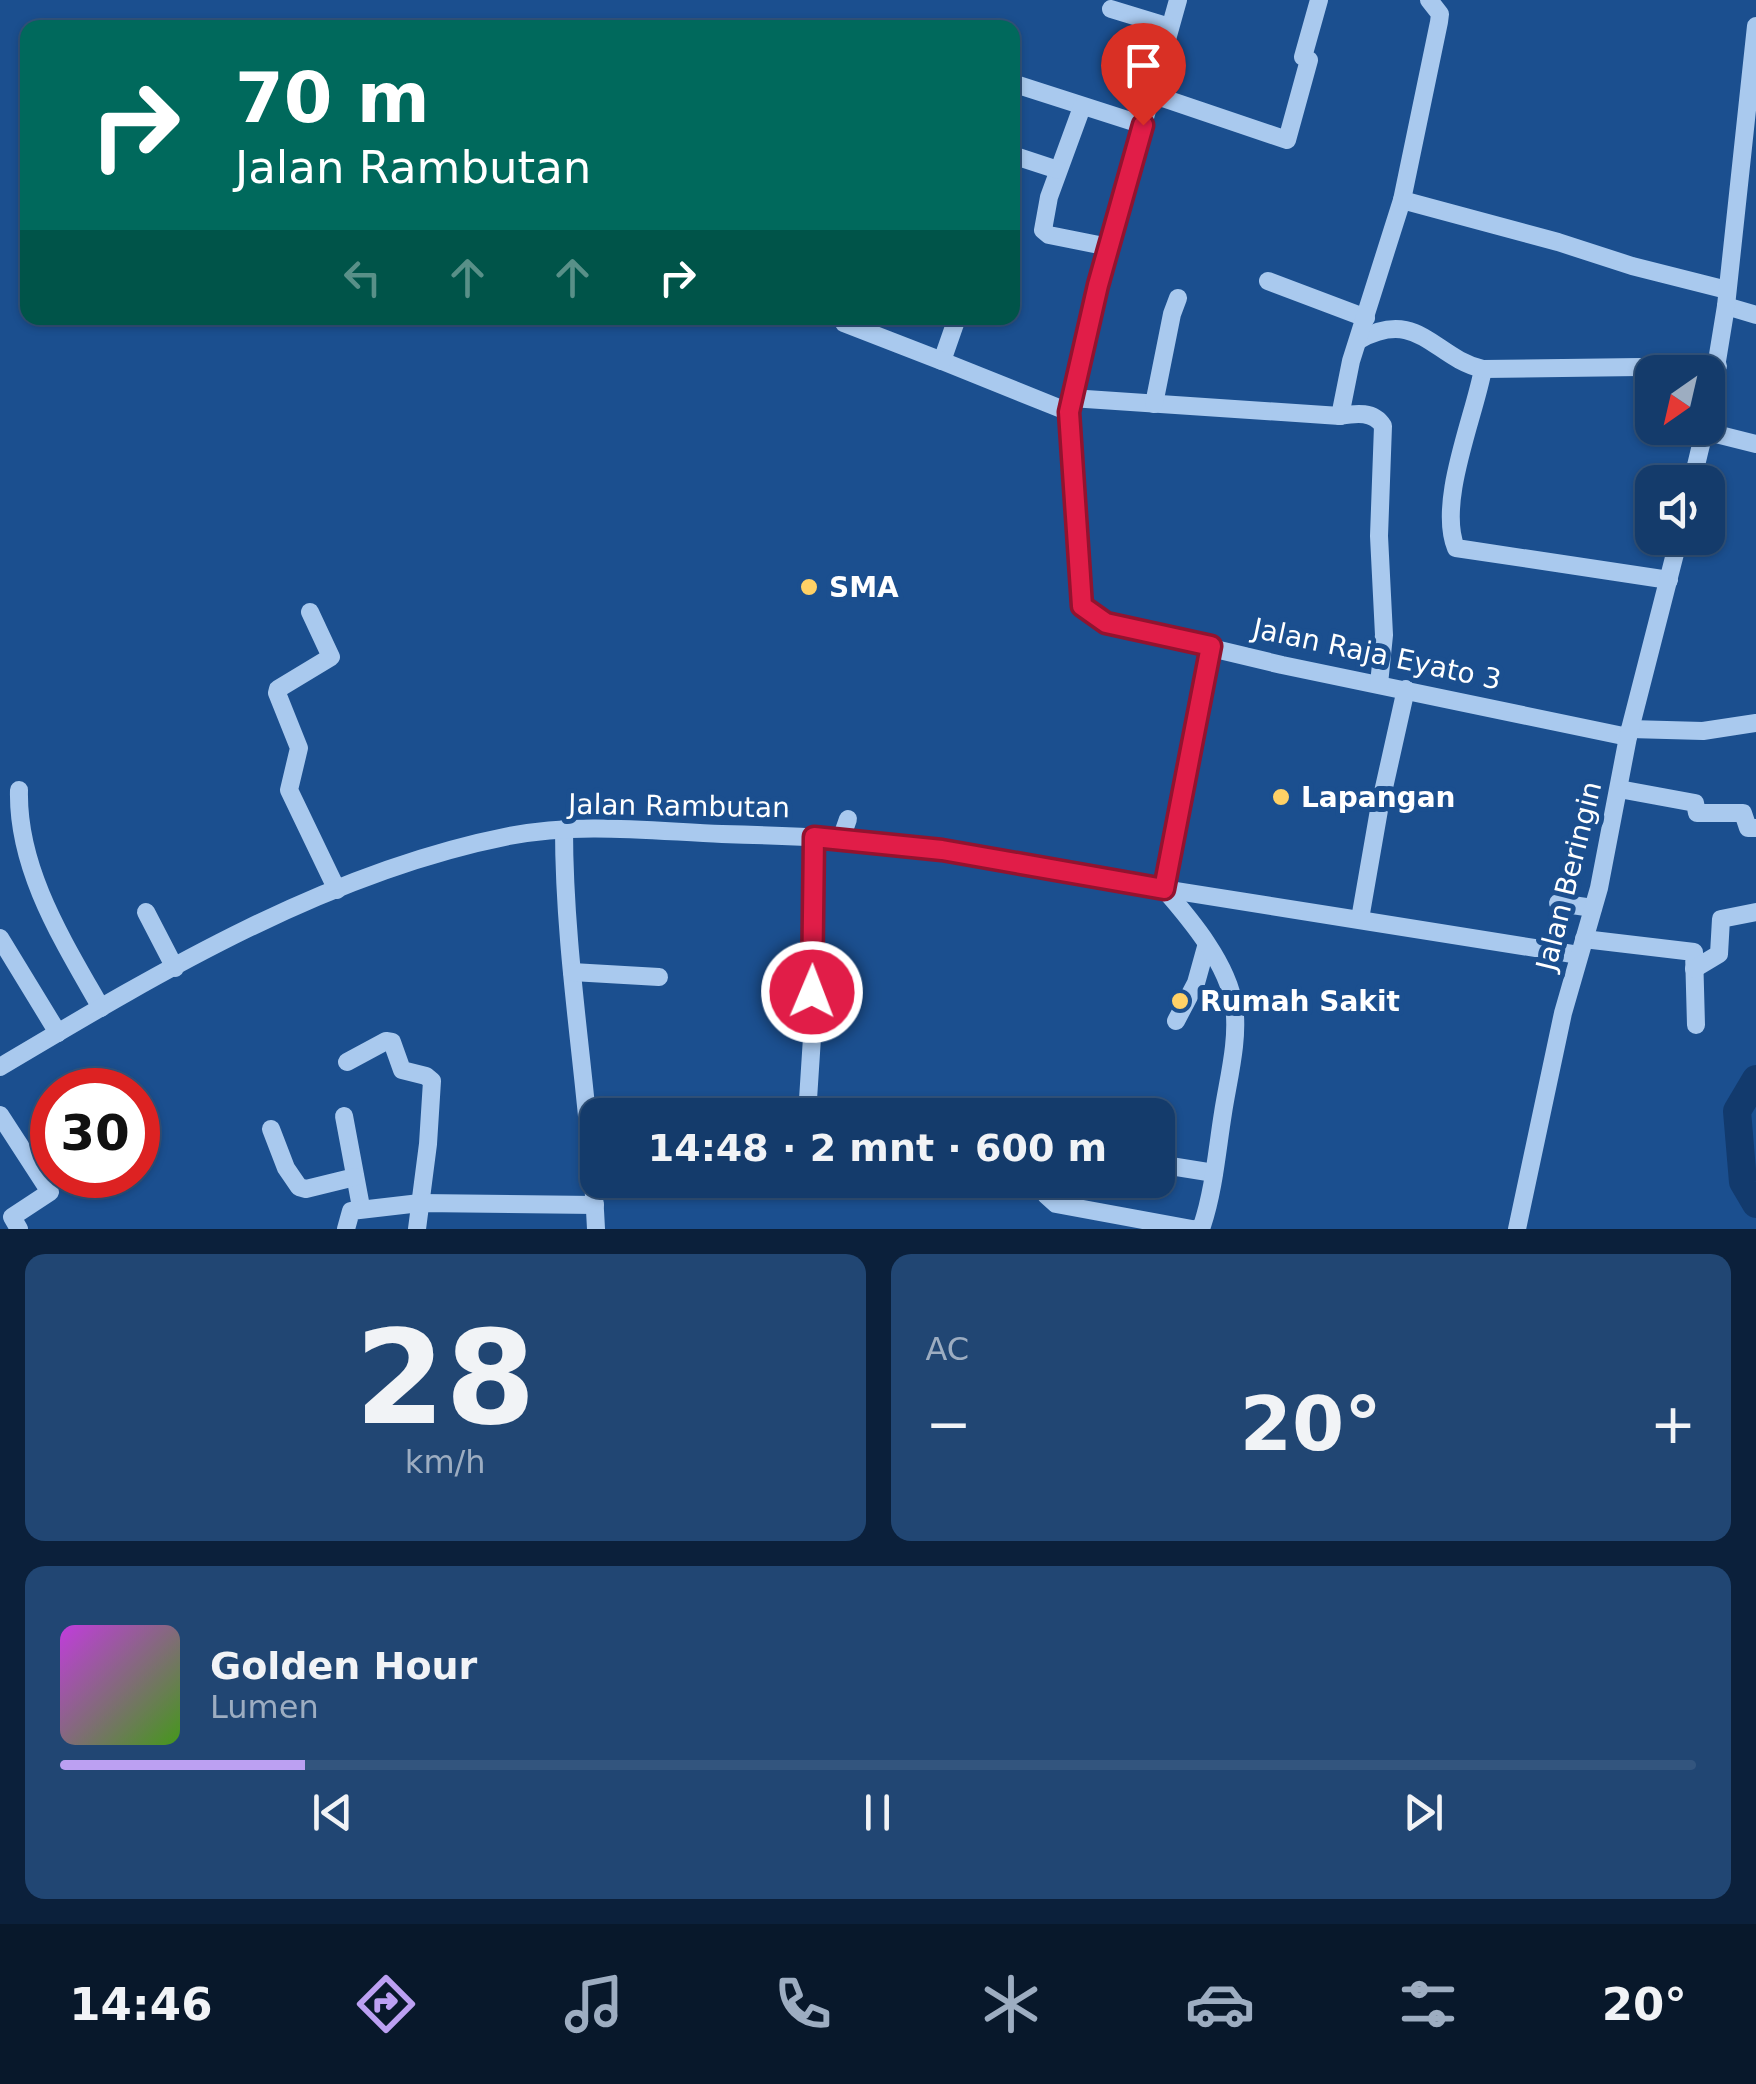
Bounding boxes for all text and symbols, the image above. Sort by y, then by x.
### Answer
pin [1101,23,1186,126]
icon: arrive [1116,38,1171,93]
text: 70 m [235,57,430,139]
icon: right [70,60,200,190]
text: Jalan Rambutan [235,141,591,194]
icon: left [335,250,390,305]
icon: ahead [440,250,495,305]
icon: ahead [545,250,600,305]
icon: right [650,250,705,305]
north arrow [1635,355,1725,445]
map controls [1635,355,1725,555]
button: sound [1635,465,1725,555]
place label: SMA [829,571,899,604]
marker: SMA [798,576,820,598]
street label: Jalan Raja Eyato 3 [1248,611,1504,696]
street label: Jalan Beringin [1529,778,1608,976]
place label: Lapangan [1301,781,1455,814]
marker: Lapangan [1270,786,1292,808]
street label: Jalan Rambutan [566,788,790,824]
position arrow [760,940,864,1044]
place label: Rumah Sakit [1200,985,1400,1018]
marker: Rumah Sakit [1169,990,1191,1012]
speed limit sign: 30 [30,1068,160,1198]
text: 14:48 · 2 mnt · 600 m [648,1126,1107,1170]
text: 28 [355,1302,536,1454]
text: AC [926,1330,969,1368]
text: 20° [1240,1380,1382,1468]
text: − [926,1392,972,1456]
text: + [1650,1392,1696,1456]
text: km/h [405,1443,486,1481]
text: Golden Hour [210,1644,477,1688]
text: Lumen [210,1688,319,1726]
icon: previous [305,1785,360,1840]
icon: pause [850,1785,905,1840]
icon: next [1396,1785,1451,1840]
icon: directions [351,1969,421,2039]
icon: music [559,1969,629,2039]
icon: phone [768,1969,838,2039]
icon: climate [976,1969,1046,2039]
icon: car [1185,1969,1255,2039]
icon: filters [1393,1969,1463,2039]
text: 14:46 [69,1978,212,2031]
text: 20° [1602,1978,1687,2031]

